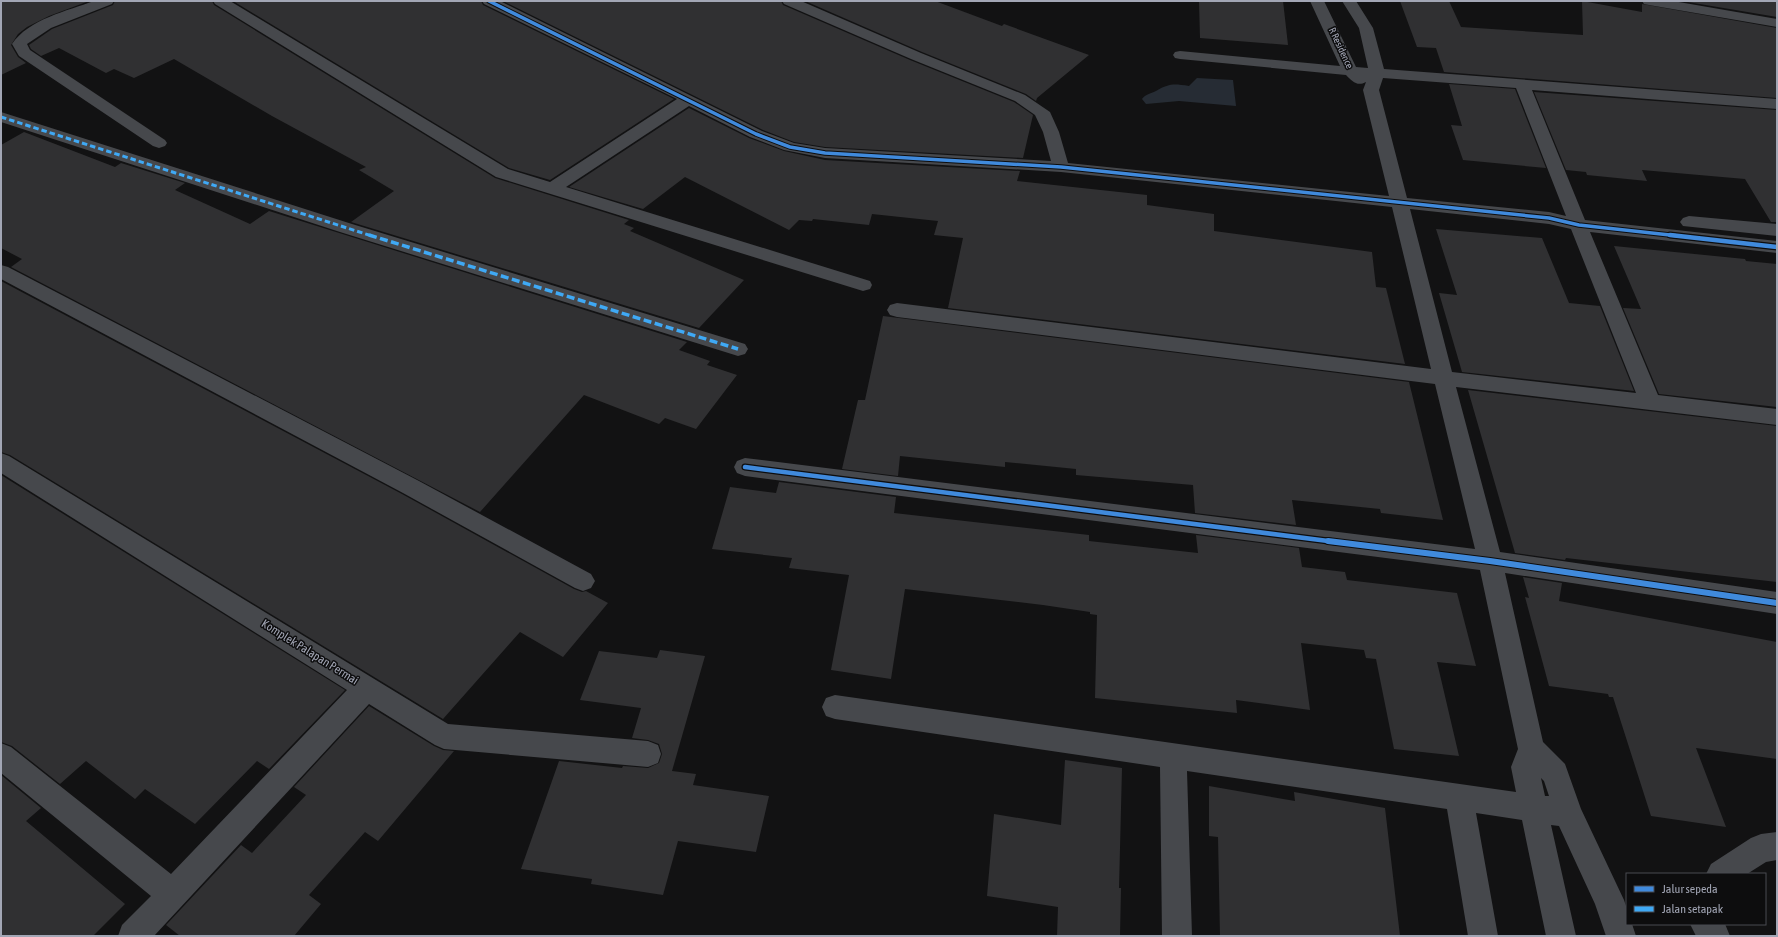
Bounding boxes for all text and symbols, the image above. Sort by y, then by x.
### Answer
street label: R Residence [1327,26,1355,71]
street label: Komplek Palapan Permai [259,617,361,687]
legend [1626,873,1766,925]
text: Jalur sepeda [1662,882,1718,896]
text: Jalan setapak [1662,902,1724,916]

